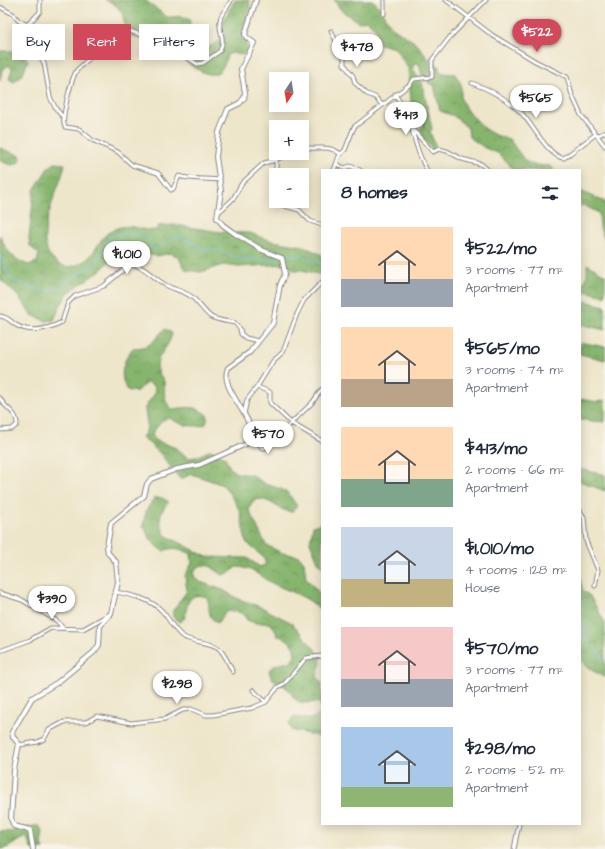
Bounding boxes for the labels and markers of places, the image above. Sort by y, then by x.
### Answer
pin: $522 [513,19,561,53]
pin: $478 [333,34,381,68]
pin: $565 [512,85,560,119]
pin: $413 [382,102,430,136]
pin: $1,010 [94,241,160,275]
pin: $570 [244,421,292,455]
pin: $390 [28,586,76,620]
pin: $298 [153,671,201,705]

